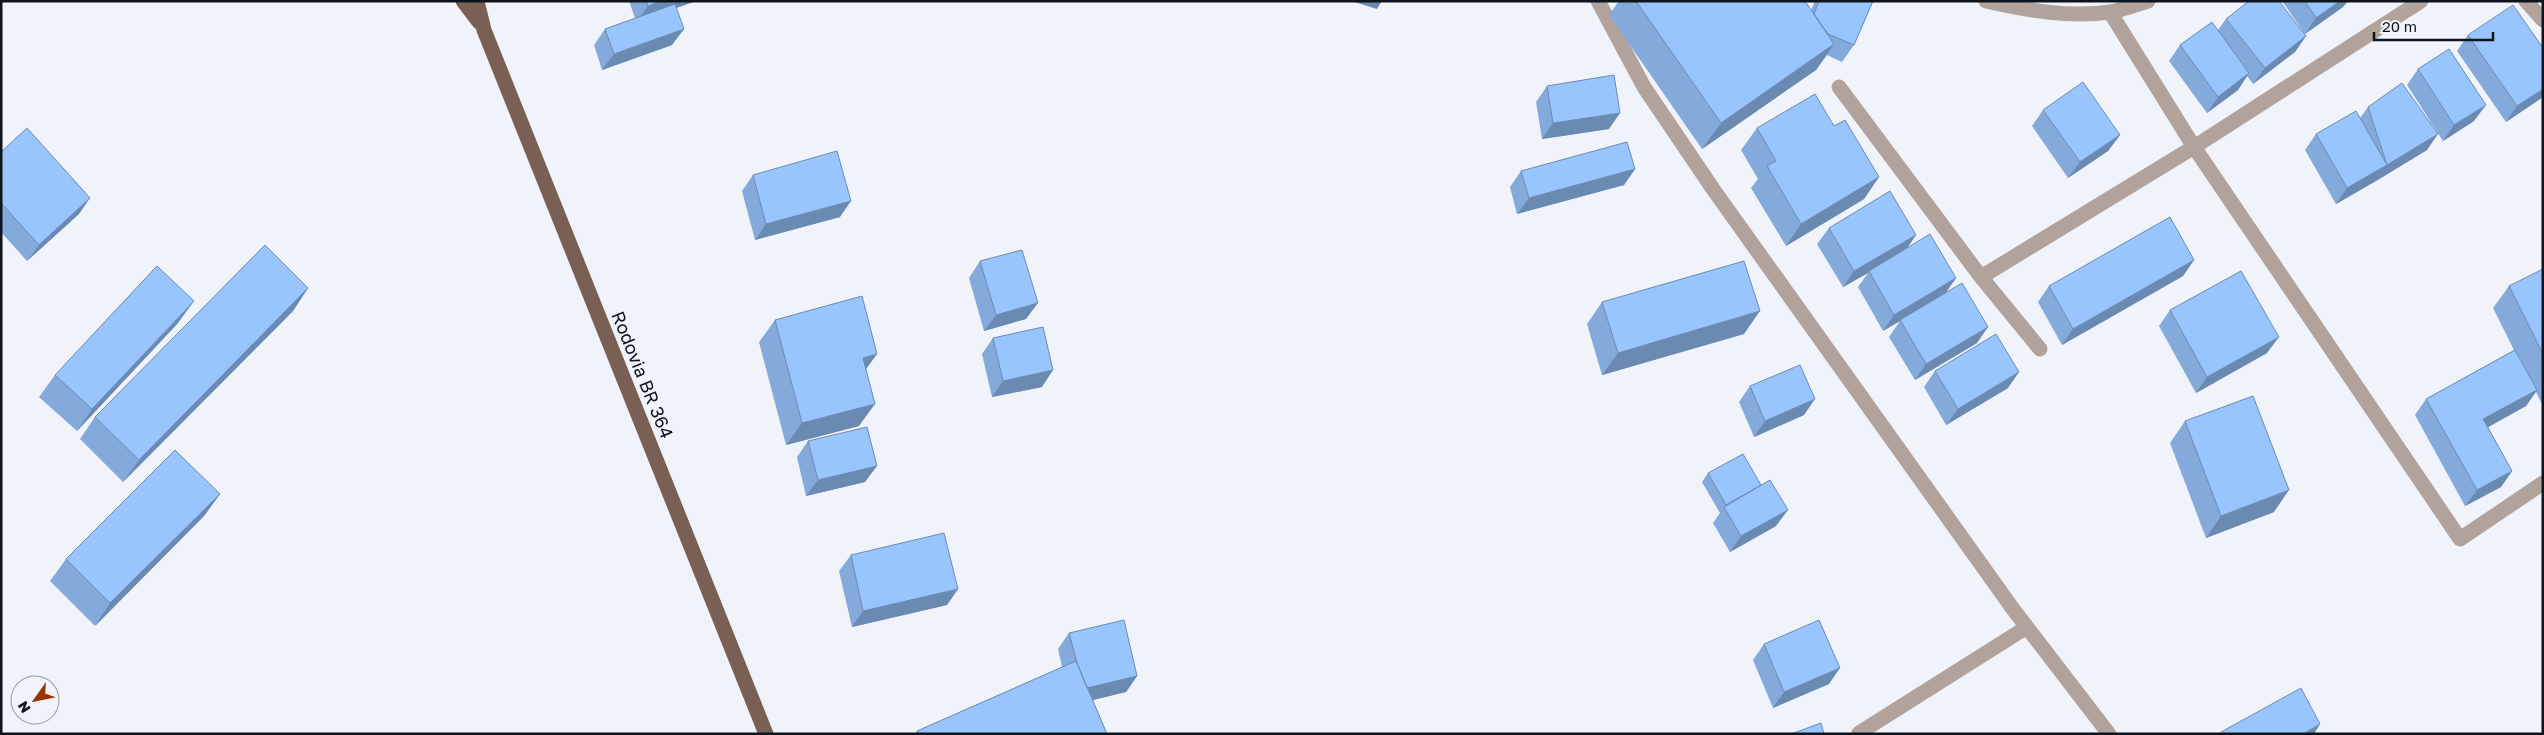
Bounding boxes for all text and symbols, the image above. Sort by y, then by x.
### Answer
scale bar [2374,10,2493,42]
text: 20 m [2382,17,2417,35]
street label: Rodovia BR 364 [607,308,678,441]
north arrow [10,675,60,725]
text: N [14,698,34,716]

